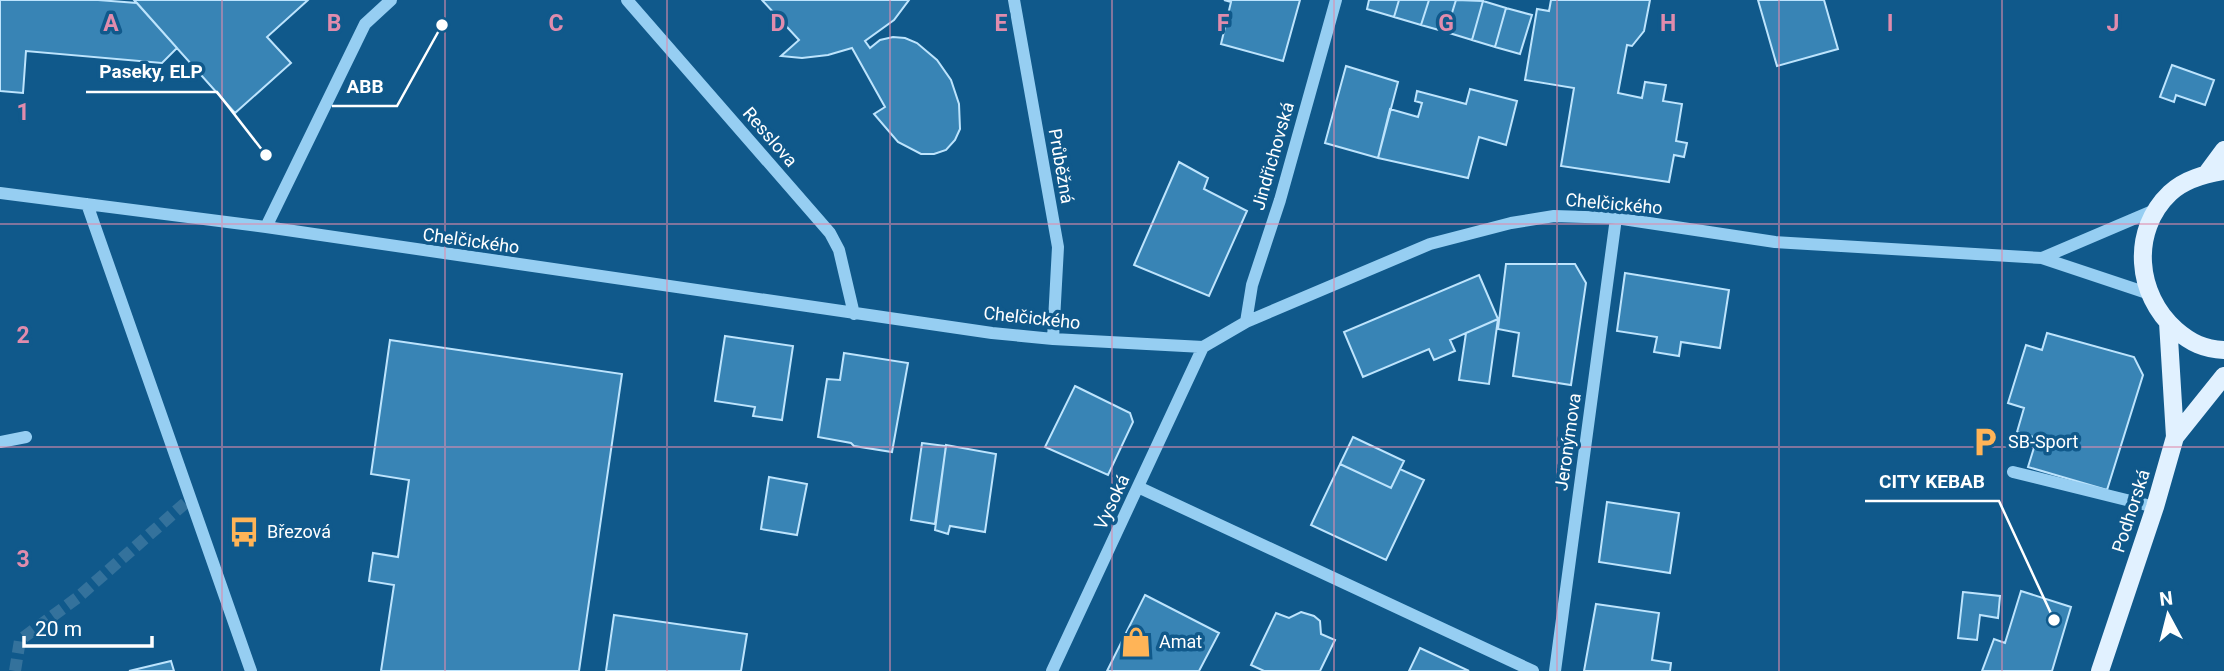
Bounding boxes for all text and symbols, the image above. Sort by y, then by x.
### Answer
text: A [103,10,119,37]
text: B [327,10,341,37]
text: C [548,10,564,37]
text: D [771,10,785,37]
text: E [995,10,1008,37]
text: F [1217,10,1230,37]
text: G [1438,10,1454,37]
text: H [1660,10,1676,37]
text: I [1887,10,1893,37]
text: J [2107,10,2119,37]
callout: Paseky, ELP [86,52,217,92]
text: Paseky, ELP [99,60,203,83]
callout: ABB [332,66,397,106]
text: ABB [346,75,384,98]
text: 1 [16,99,30,126]
street label: Jindřichovská [1247,99,1298,212]
street label: Resslova [739,103,802,171]
street label: Průběžná [1045,127,1078,205]
street label: Chelčického [1565,189,1663,218]
street label: Chelčického [421,223,521,258]
street label: Chelčického [982,302,1082,333]
text: 2 [16,322,30,349]
street label: Jeronýmova [1550,392,1585,492]
parking icon: SB-Sport [1968,425,2002,459]
place label: SB-Sport [2008,431,2078,452]
callout: CITY KEBAB [1865,461,1999,501]
street label: Podhorská [2107,467,2154,555]
text: CITY KEBAB [1879,470,1985,493]
street label: Vysoká [1090,471,1133,533]
bus stop icon: Březová [227,515,261,549]
place label: Březová [267,521,331,542]
text: 3 [16,546,30,573]
north arrow [2133,580,2203,650]
text: N [2158,586,2174,611]
scale bar [24,604,152,648]
text: 20 m [35,617,82,641]
shop icon: Amat [1119,625,1153,659]
place label: Amat [1159,631,1202,652]

